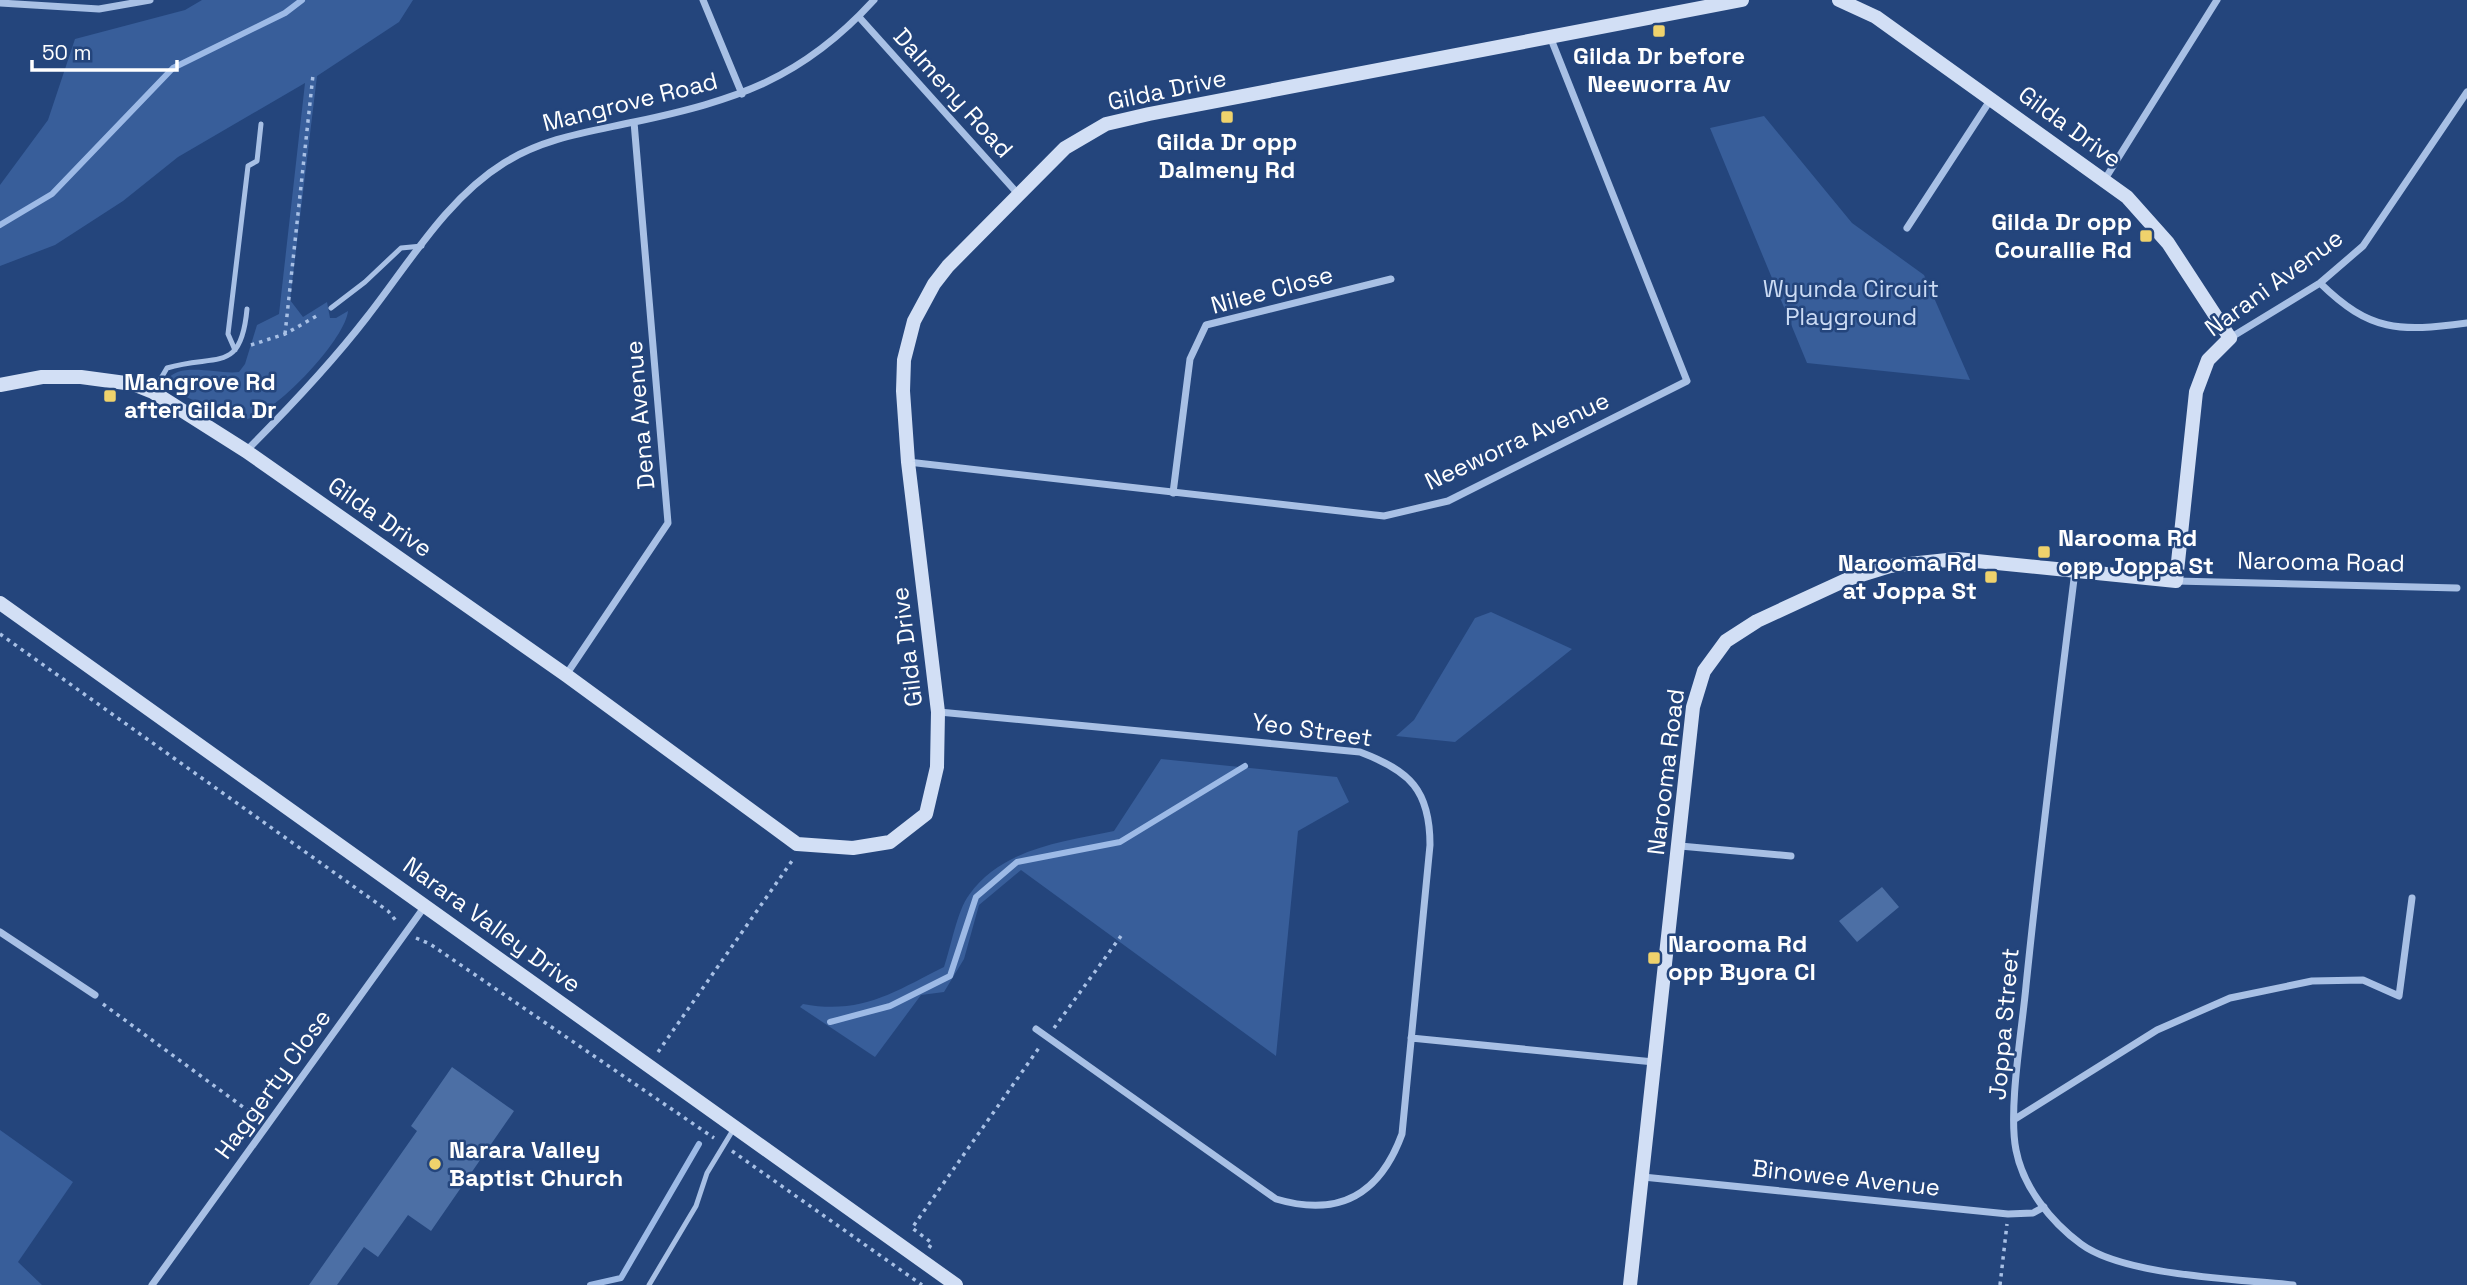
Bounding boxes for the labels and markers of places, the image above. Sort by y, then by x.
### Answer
marker: Gilda Dr before Neeworra Av [1651,23,1667,39]
place label: Gilda Dr before Neeworra Av [1573,40,1745,99]
marker: Gilda Dr opp Dalmeny Rd [1219,109,1235,125]
place label: Gilda Dr opp Dalmeny Rd [1157,126,1297,185]
place label: Gilda Dr opp Courallie Rd [1991,206,2132,265]
marker: Gilda Dr opp Courallie Rd [2138,228,2154,244]
place label: Mangrove Rd after Gilda Dr [124,366,277,425]
marker: Mangrove Rd after Gilda Dr [102,388,118,404]
place label: Narooma Rd opp Joppa St [2058,522,2214,581]
marker: Narooma Rd opp Joppa St [2036,544,2052,560]
place label: Narooma Rd at Joppa St [1838,547,1977,606]
marker: Narooma Rd at Joppa St [1983,569,1999,585]
place label: Narooma Rd opp Byora Cl [1668,928,1816,987]
marker: Narooma Rd opp Byora Cl [1646,950,1662,966]
place label: Narara Valley Baptist Church [449,1134,623,1193]
marker: Narara Valley Baptist Church [427,1156,443,1172]

